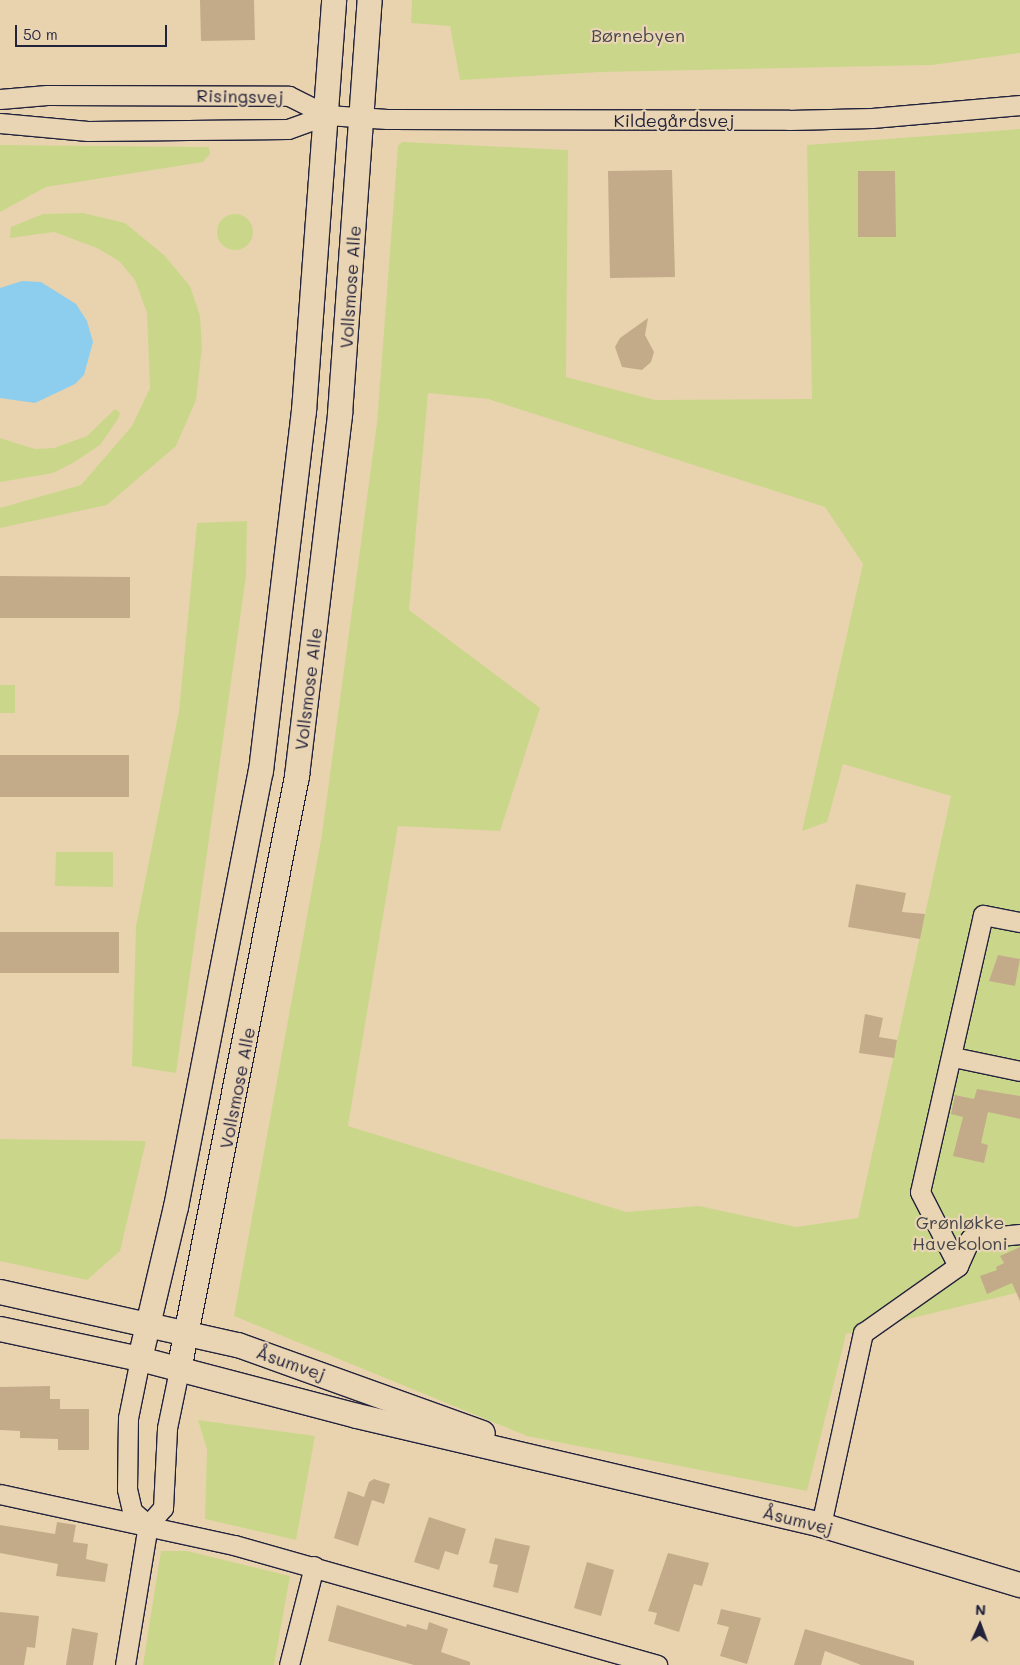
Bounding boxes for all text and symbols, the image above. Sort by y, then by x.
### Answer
scale bar [18,15,170,47]
text: 50 m [23,24,58,44]
park label: Børnebyen [591,24,685,46]
street label: Risingsvej [196,84,284,108]
street label: Kildegårdsvej [613,109,735,131]
street label: Vollsmose Alle [335,225,365,349]
street label: Vollsmose Alle [290,626,326,752]
street label: Vollsmose Alle [215,1025,259,1151]
park label: Grønløkke Havekoloni [912,1212,1008,1254]
street label: Åsumvej [253,1341,329,1385]
street label: Åsumvej [760,1501,836,1539]
north arrow [955,1600,1005,1650]
text: N [975,1600,986,1619]

